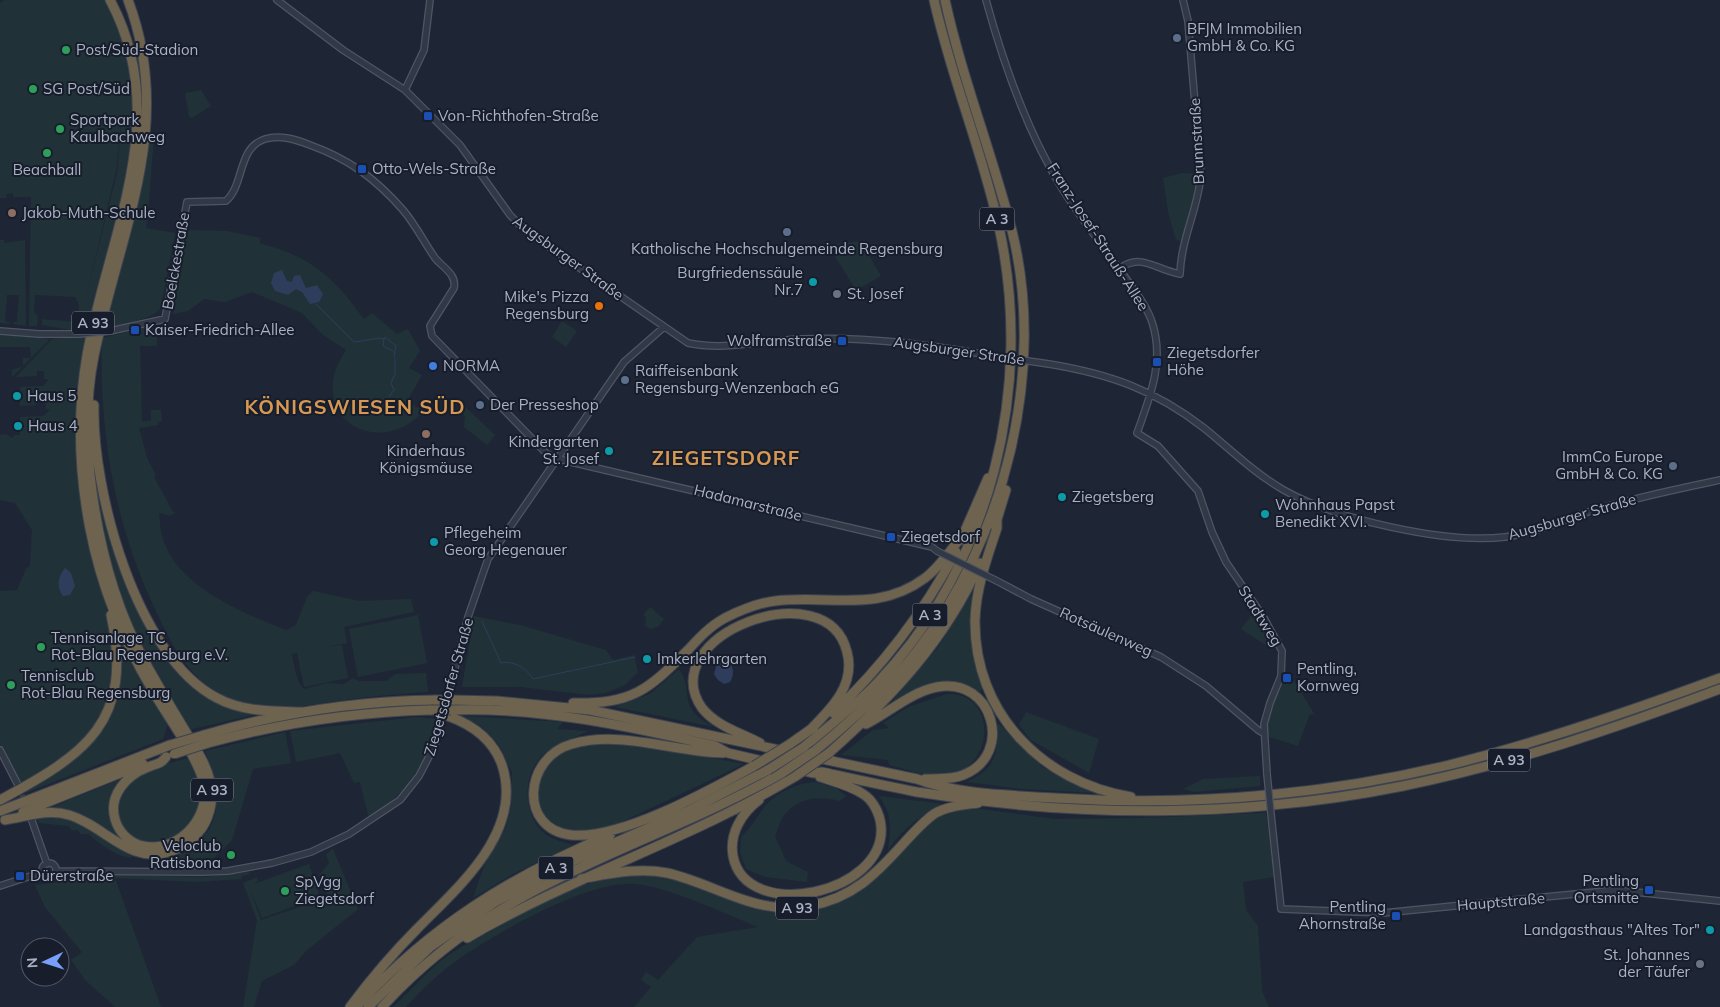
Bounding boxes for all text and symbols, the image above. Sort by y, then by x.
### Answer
place label: BFJM Immobilien GmbH & Co. KG [1187,19,1302,55]
marker: BFJM Immobilien GmbH & Co. KG [1171,32,1183,44]
place label: Post/Süd-Stadion [76,40,198,59]
marker: Post/Süd-Stadion [60,44,72,56]
place label: SG Post/Süd [43,79,130,98]
marker: SG Post/Süd [27,83,39,95]
street label: Brunnstraße [1185,97,1208,185]
place label: Von-Richthofen-Straße [438,106,599,125]
place label: Sportpark Kaulbachweg [70,110,165,146]
marker: Von-Richthofen-Straße [422,110,434,122]
marker: Sportpark Kaulbachweg [54,123,66,135]
marker: Beachball [41,147,53,159]
place label: Otto-Wels-Straße [372,159,496,178]
street label: Franz-Josef-Strauß-Allee [1043,159,1153,314]
place label: Beachball [13,160,81,179]
marker: Otto-Wels-Straße [356,163,368,175]
place label: Jakob-Muth-Schule [22,203,155,222]
marker: Jakob-Muth-Schule [6,207,18,219]
road number: A 3 [980,208,1014,230]
street label: Boelckestraße [158,211,193,311]
street label: Augsburger Straße [509,211,627,304]
marker: Katholische Hochschulgemeinde Regensburg [781,226,793,238]
place label: Katholische Hochschulgemeinde Regensburg [631,239,943,258]
place label: Burgfriedenssäule Nr.7 [677,263,803,299]
marker: Burgfriedenssäule Nr.7 [807,276,819,288]
place label: St. Josef [847,284,904,303]
place label: Mike's Pizza Regensburg [504,287,589,323]
marker: St. Josef [831,288,843,300]
marker: Mike's Pizza Regensburg [593,300,605,312]
road number: A 93 [72,312,114,334]
place label: Kaiser-Friedrich-Allee [145,320,295,339]
marker: Kaiser-Friedrich-Allee [129,324,141,336]
place label: Wolframstraße [727,331,832,350]
street label: Augsburger Straße [892,332,1026,369]
marker: Wolframstraße [836,335,848,347]
place label: Ziegetsdorfer Höhe [1167,343,1260,379]
place label: NORMA [443,356,500,375]
marker: Ziegetsdorfer Höhe [1151,356,1163,368]
marker: NORMA [427,360,439,372]
place label: Raiffeisenbank Regensburg-Wenzenbach eG [635,361,839,397]
marker: Raiffeisenbank Regensburg-Wenzenbach eG [619,374,631,386]
place label: Haus 5 [27,386,77,405]
marker: Haus 5 [11,390,23,402]
district label: KÖNIGSWIESEN SÜD [245,394,465,419]
place label: Der Presseshop [490,395,599,414]
marker: Der Presseshop [474,399,486,411]
place label: Haus 4 [28,416,78,435]
marker: Haus 4 [12,420,24,432]
marker: Kinderhaus Königsmäuse [420,428,432,440]
place label: Kindergarten St. Josef [509,432,600,468]
place label: Kinderhaus Königsmäuse [379,441,473,477]
marker: Kindergarten St. Josef [603,445,615,457]
district label: ZIEGETSDORF [652,445,800,470]
place label: ImmCo Europe GmbH & Co. KG [1555,447,1663,483]
marker: ImmCo Europe GmbH & Co. KG [1667,460,1679,472]
street label: Hadamarstraße [692,480,804,525]
place label: Ziegetsberg [1072,487,1154,506]
street label: Augsburger Straße [1506,489,1638,544]
marker: Ziegetsberg [1056,491,1068,503]
place label: Wohnhaus Papst Benedikt XVI. [1275,495,1395,531]
marker: Wohnhaus Papst Benedikt XVI. [1259,508,1271,520]
place label: Pflegeheim Georg Hegenauer [444,523,567,559]
place label: Ziegetsdorf [901,527,981,546]
marker: Ziegetsdorf [885,531,897,543]
marker: Pflegeheim Georg Hegenauer [428,536,440,548]
street label: Stadtweg [1234,582,1287,650]
street label: Rotsäulenweg [1057,603,1156,660]
road number: A 3 [912,604,948,626]
street label: Ziegetsdorfer Straße [420,616,477,758]
place label: Tennisanlage TC Rot-Blau Regensburg e.V. [51,628,228,664]
marker: Tennisanlage TC Rot-Blau Regensburg e.V. [35,641,47,653]
place label: Imkerlehrgarten [657,649,767,668]
marker: Imkerlehrgarten [641,653,653,665]
place label: Pentling, Kornweg [1297,659,1359,695]
place label: Tennisclub Rot-Blau Regensburg [21,666,170,702]
marker: Pentling, Kornweg [1281,672,1293,684]
marker: Tennisclub Rot-Blau Regensburg [5,679,17,691]
road number: A 93 [1488,748,1530,772]
road number: A 93 [191,778,233,802]
place label: Veloclub Ratisbona [150,836,221,872]
marker: Veloclub Ratisbona [225,849,237,861]
road number: A 3 [538,856,574,880]
place label: Dürerstraße [30,866,113,885]
marker: Dürerstraße [14,870,26,882]
place label: Pentling Ortsmitte [1574,871,1639,907]
place label: SpVgg Ziegetsdorf [295,872,375,908]
marker: Pentling Ortsmitte [1643,884,1655,896]
marker: SpVgg Ziegetsdorf [279,885,291,897]
street label: Hauptstraße [1456,888,1546,915]
road number: A 93 [776,896,818,920]
place label: Pentling Ahornstraße [1299,897,1386,933]
marker: Pentling Ahornstraße [1390,910,1402,922]
place label: Landgasthaus "Altes Tor" [1524,920,1700,939]
marker: Landgasthaus "Altes Tor" [1704,924,1716,936]
north arrow [20,937,70,987]
place label: St. Johannes der Täufer [1603,945,1691,981]
text: N [23,957,41,969]
marker: St. Johannes der Täufer [1694,958,1706,970]

